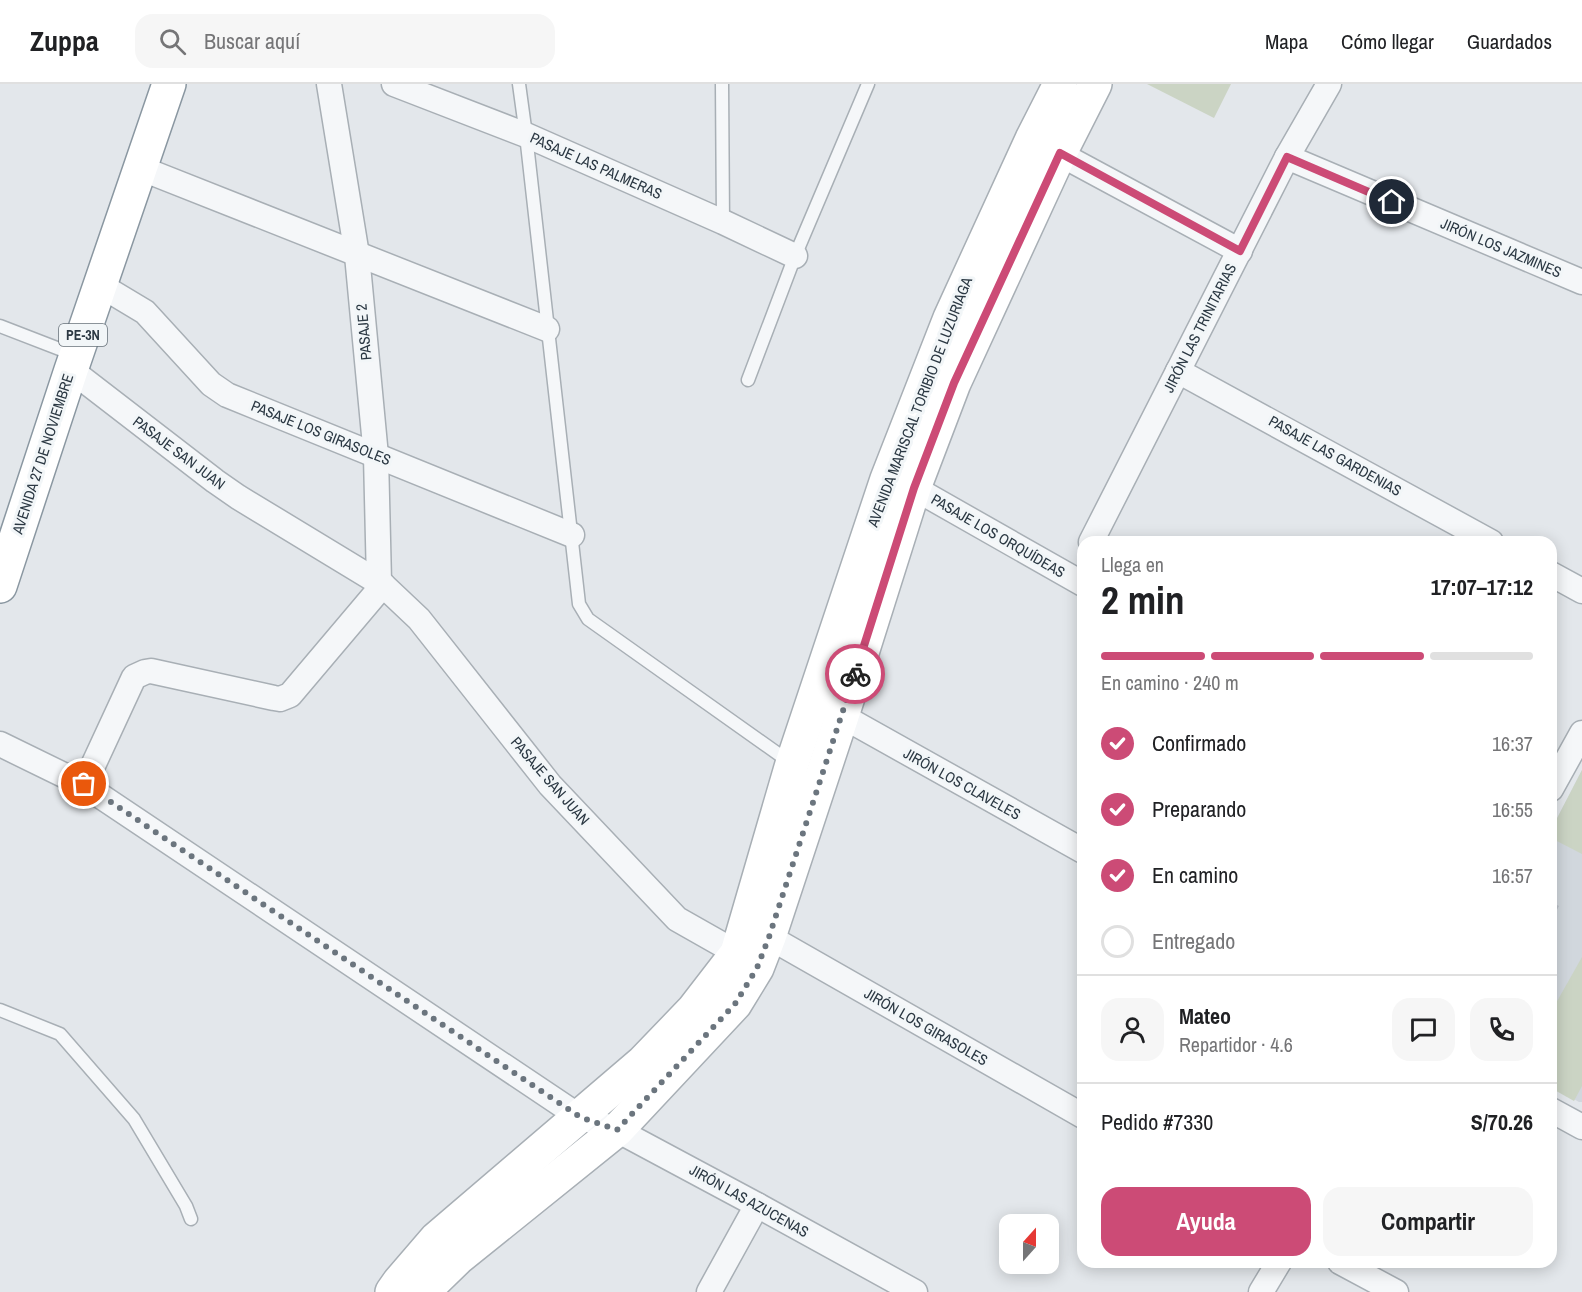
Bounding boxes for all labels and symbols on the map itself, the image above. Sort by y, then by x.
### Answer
street label: PASAJE LAS PALMERAS [527,127,666,204]
pin [1366,176,1417,227]
street label: JIRÓN LOS JAZMINES [1438,213,1565,282]
street label: JIRÓN LAS TRINITARIAS [1158,260,1241,396]
street label: AVENIDA MARISCAL TORIBIO DE LUZURIAGA [862,273,977,531]
street label: PASAJE 2 [351,303,376,361]
road number: PE-3N [59,324,107,346]
street label: AVENIDA 27 DE NOVIEMBRE [6,371,78,538]
street label: PASAJE LOS GIRASOLES [248,395,394,470]
street label: PASAJE LAS GARDENIAS [1265,410,1405,501]
street label: PASAJE SAN JUAN [129,411,230,494]
street label: PASAJE LOS ORQUÍDEAS [927,489,1069,583]
courier [825,644,885,704]
street label: PASAJE SAN JUAN [506,732,595,829]
street label: JIRÓN LOS CLAVELES [900,743,1025,825]
pin [58,758,109,809]
street label: JIRÓN LOS GIRASOLES [861,983,992,1071]
street label: JIRÓN LAS AZUCENAS [686,1159,813,1242]
north arrow [999,1214,1059,1274]

